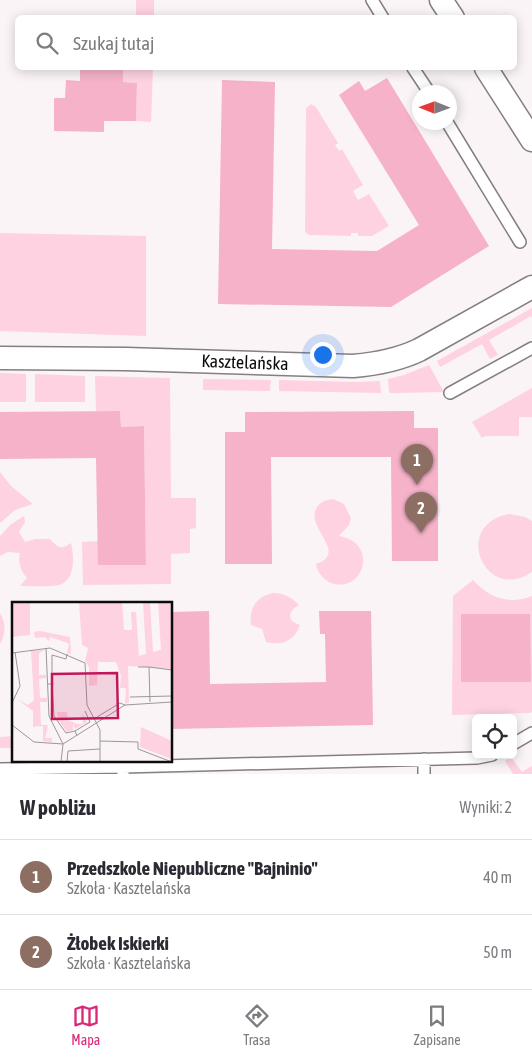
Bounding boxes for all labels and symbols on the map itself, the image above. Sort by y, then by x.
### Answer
north arrow [412,85,457,130]
your location [310,342,336,368]
street label: Kasztelańska [201,350,289,374]
pin: 1 [401,444,433,485]
pin: 2 [405,492,437,533]
inset map [12,602,172,762]

